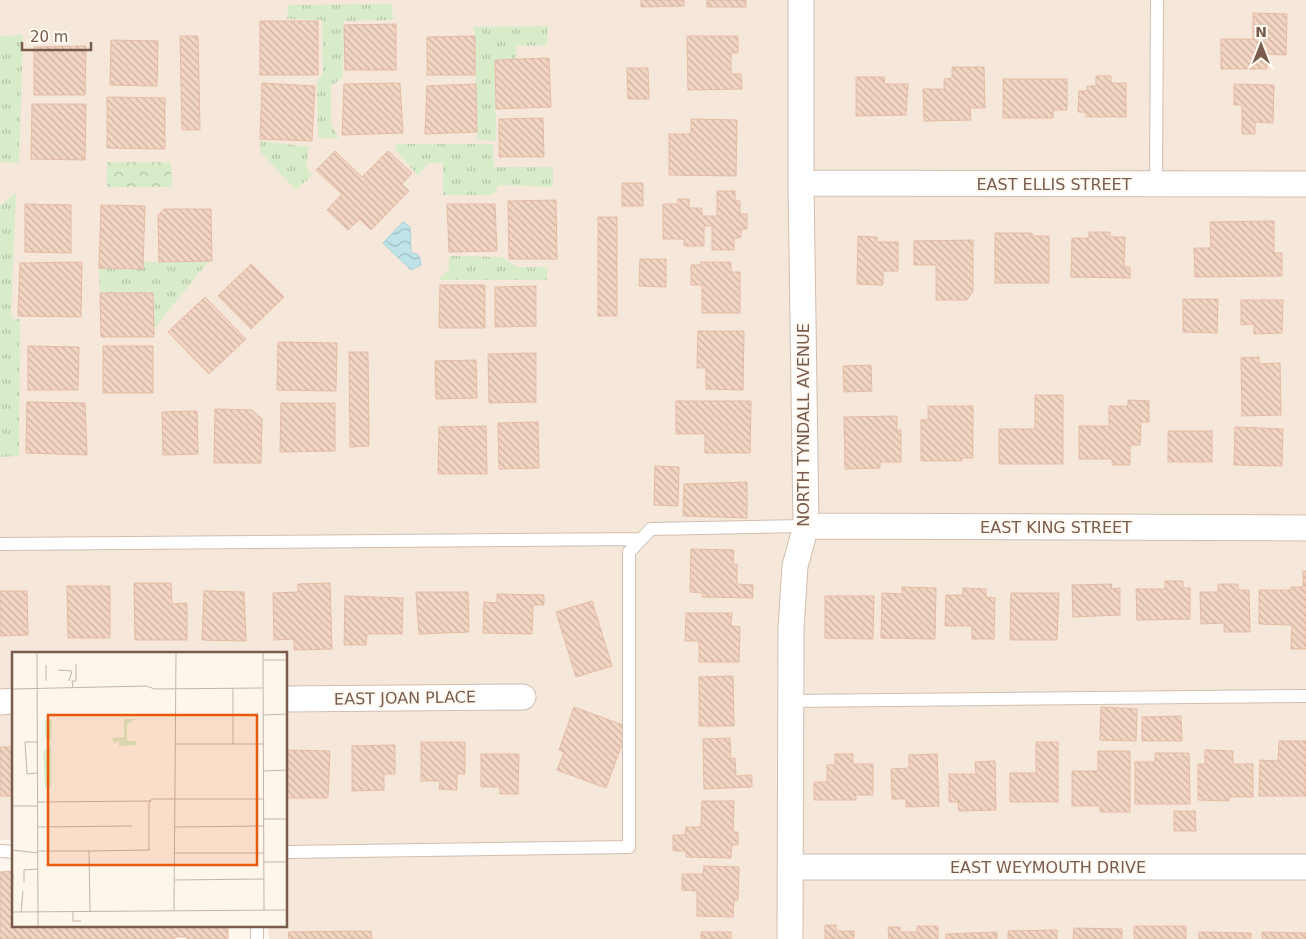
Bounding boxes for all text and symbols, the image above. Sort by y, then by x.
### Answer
scale bar [22,20,91,52]
north arrow [1236,20,1286,70]
text: N [1255,24,1267,40]
text: 20 m [30,28,68,46]
street label: EAST ELLIS STREET [976,175,1132,194]
street label: NORTH TYNDALL AVENUE [794,323,813,527]
street label: EAST KING STREET [980,518,1132,537]
inset map [12,652,288,926]
street label: EAST JOAN PLACE [334,687,476,709]
street label: EAST WEYMOUTH DRIVE [950,858,1146,877]

